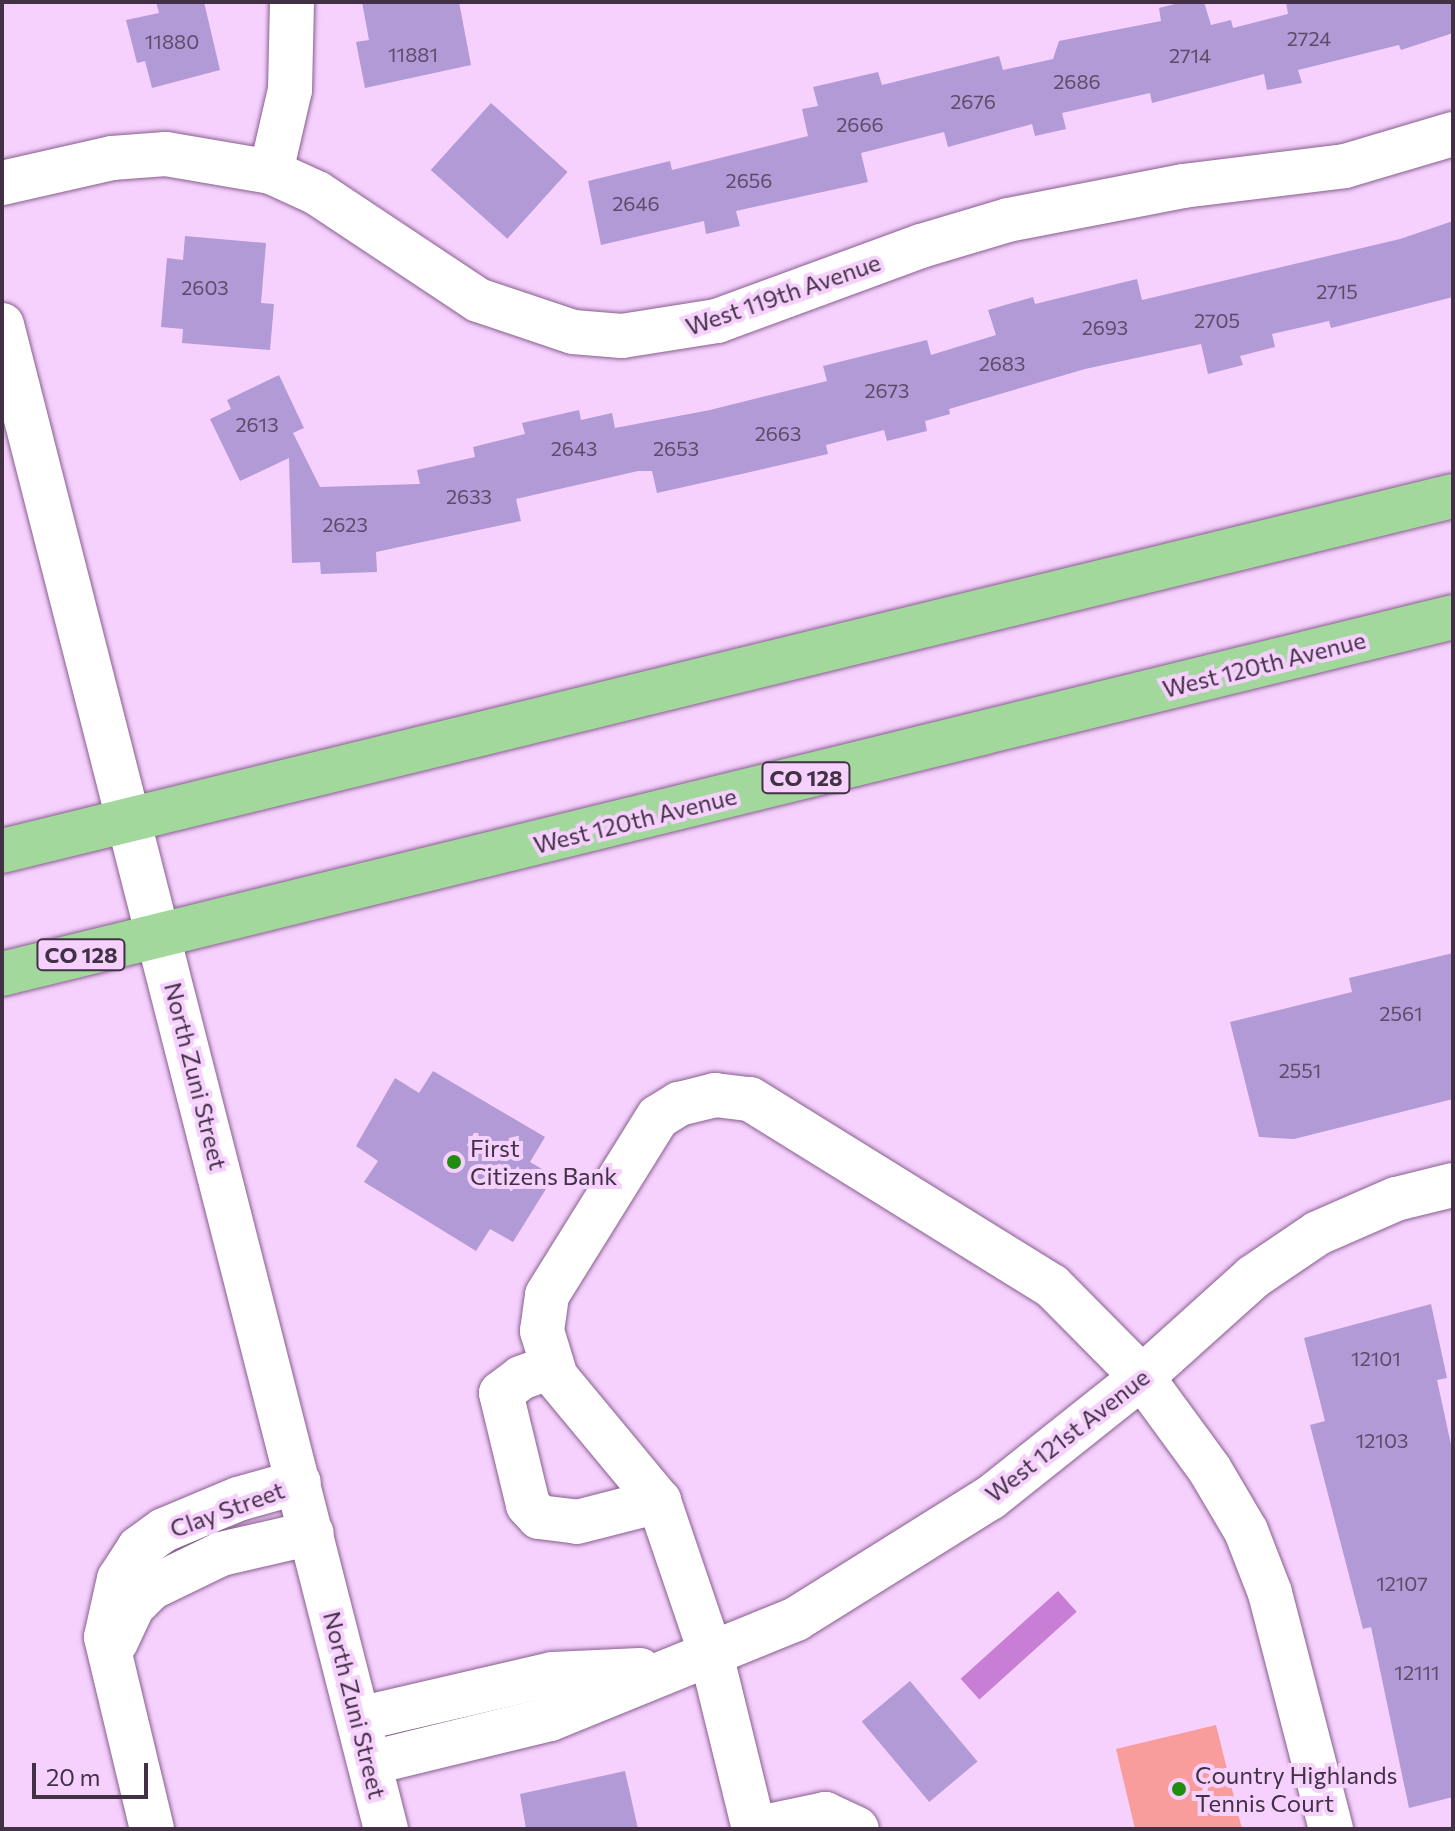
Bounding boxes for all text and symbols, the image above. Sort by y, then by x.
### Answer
house number: 2724 [1287,26,1331,50]
house number: 11880 [145,29,199,53]
house number: 11881 [388,42,438,66]
house number: 2714 [1169,43,1211,67]
house number: 2686 [1053,69,1101,93]
house number: 2676 [950,89,996,113]
house number: 2666 [836,112,884,136]
house number: 2656 [726,168,772,192]
house number: 2646 [612,191,660,215]
street label: West 119th Avenue [682,247,884,341]
house number: 2603 [181,275,229,299]
house number: 2715 [1316,279,1358,303]
house number: 2705 [1194,308,1240,332]
house number: 2693 [1082,315,1128,339]
house number: 2683 [979,351,1025,375]
house number: 2673 [864,378,910,402]
house number: 2613 [235,412,279,436]
house number: 2663 [755,421,801,445]
house number: 2643 [551,436,597,460]
house number: 2653 [653,436,699,460]
house number: 2633 [446,484,492,508]
house number: 2623 [322,512,368,536]
street label: West 120th Avenue [1160,625,1368,703]
road number: CO 128 [760,760,852,796]
street label: West 120th Avenue [531,781,739,859]
road number: CO 128 [35,937,127,973]
street label: North Zuni Street [159,979,233,1173]
house number: 2561 [1379,1001,1423,1025]
house number: 2551 [1279,1058,1321,1082]
place label: First Citizens Bank [470,1134,617,1190]
marker: First Citizens Bank [445,1153,463,1171]
house number: 12101 [1351,1346,1401,1370]
street label: West 121st Avenue [979,1362,1155,1508]
house number: 12103 [1356,1428,1408,1452]
street label: Clay Street [166,1475,288,1543]
house number: 12107 [1376,1571,1428,1595]
street label: North Zuni Street [318,1608,392,1802]
house number: 12111 [1394,1660,1440,1684]
scale bar [36,1747,152,1797]
place label: Country Highlands Tennis Court [1195,1761,1397,1817]
text: 20 m [46,1762,100,1791]
marker: Country Highlands Tennis Court [1170,1780,1188,1798]

